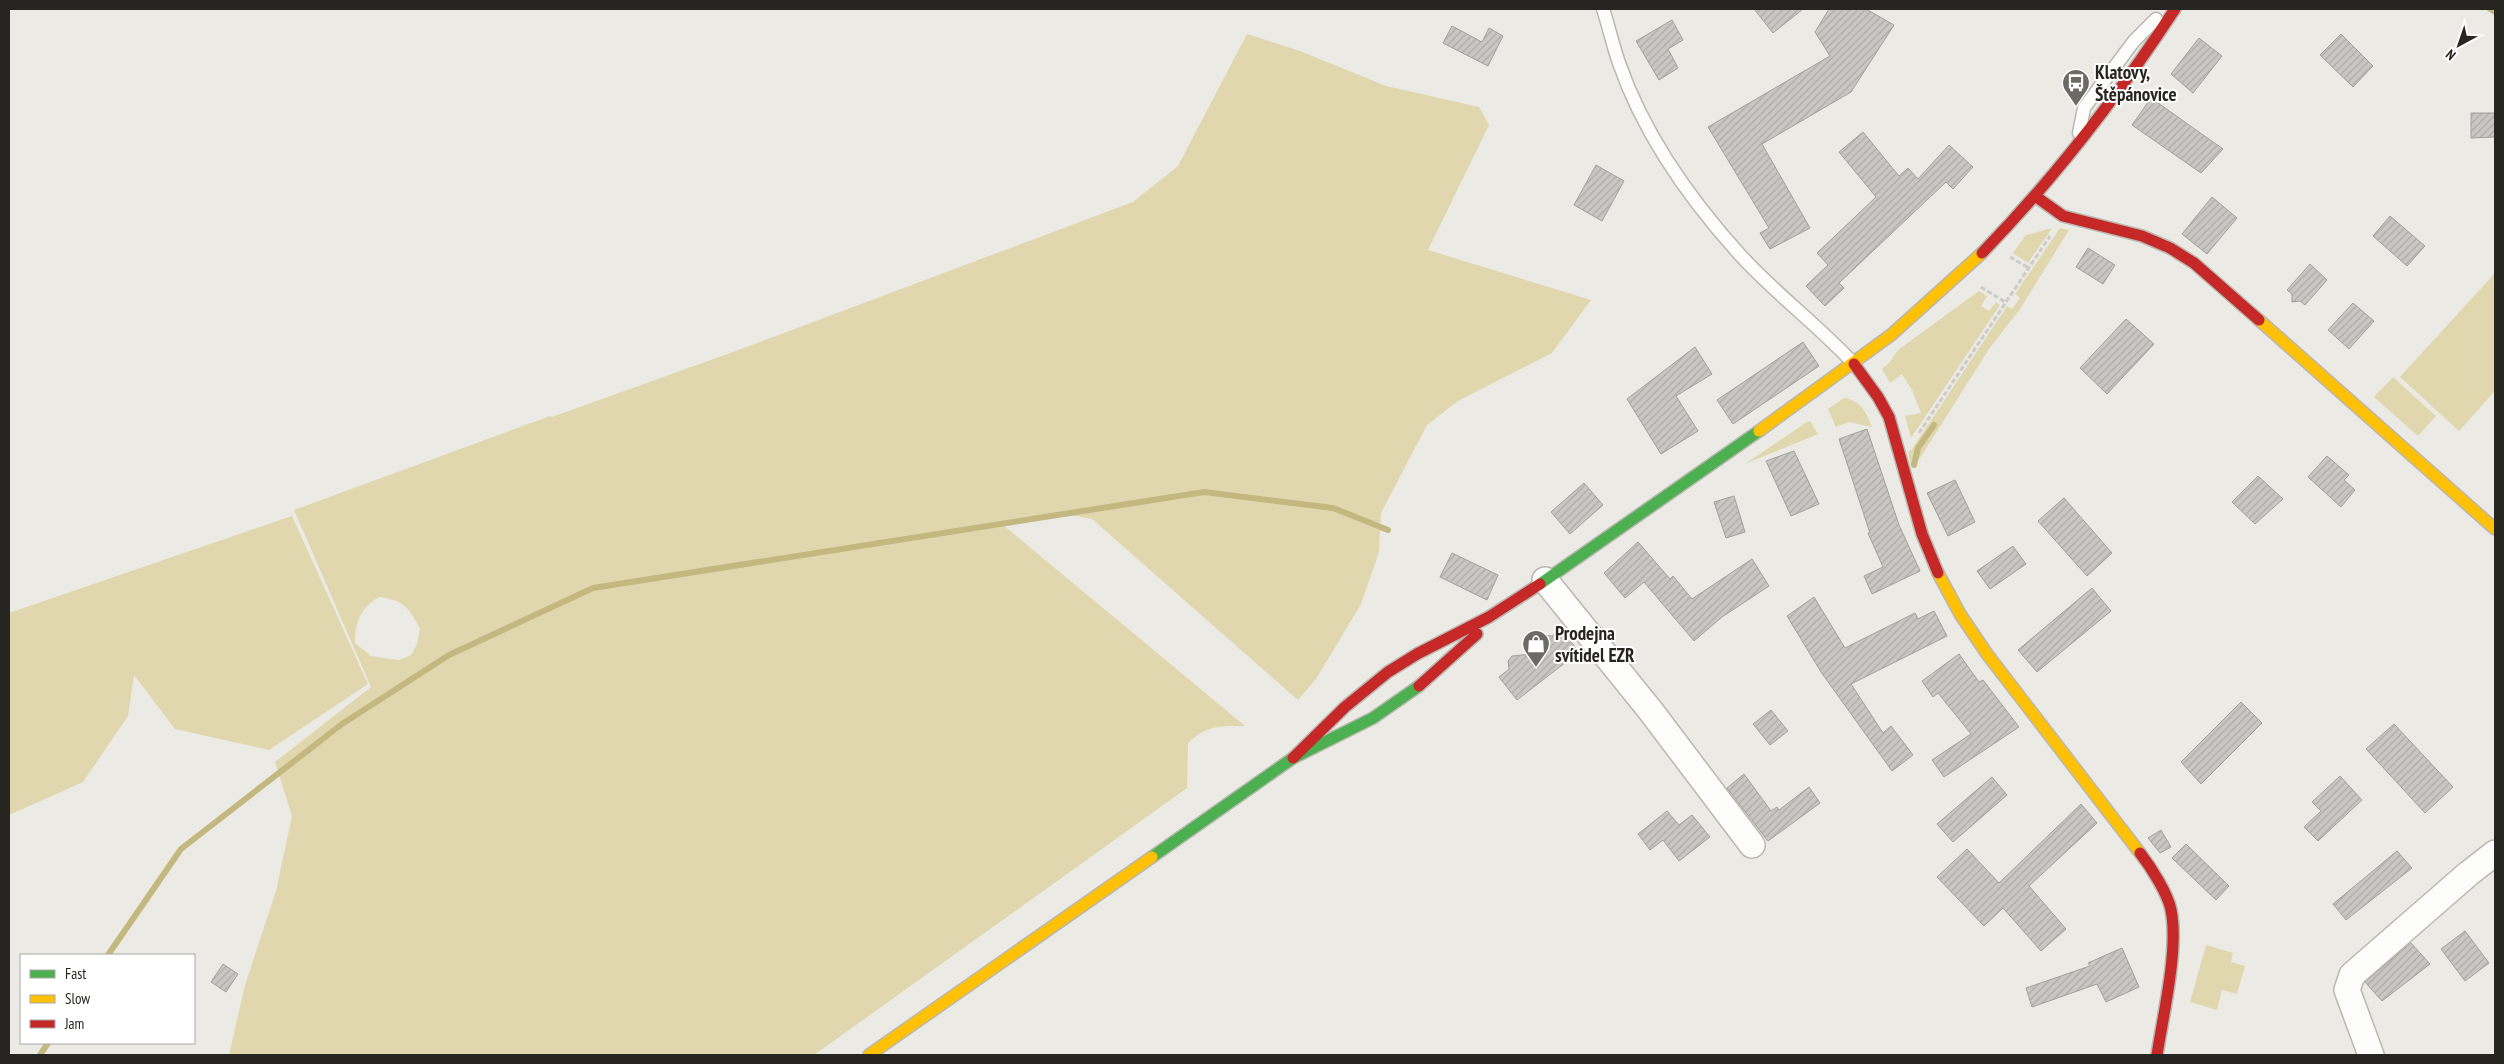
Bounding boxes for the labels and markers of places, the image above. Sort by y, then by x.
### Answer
place label: Klatovy, Štěpánovice [2095,60,2177,106]
bus stop icon: Klatovy, Štěpánovice [2061,68,2091,107]
place label: Prodejna svítidel EZR [1555,621,1635,667]
shop icon: Prodejna svítidel EZR [1521,629,1551,668]

